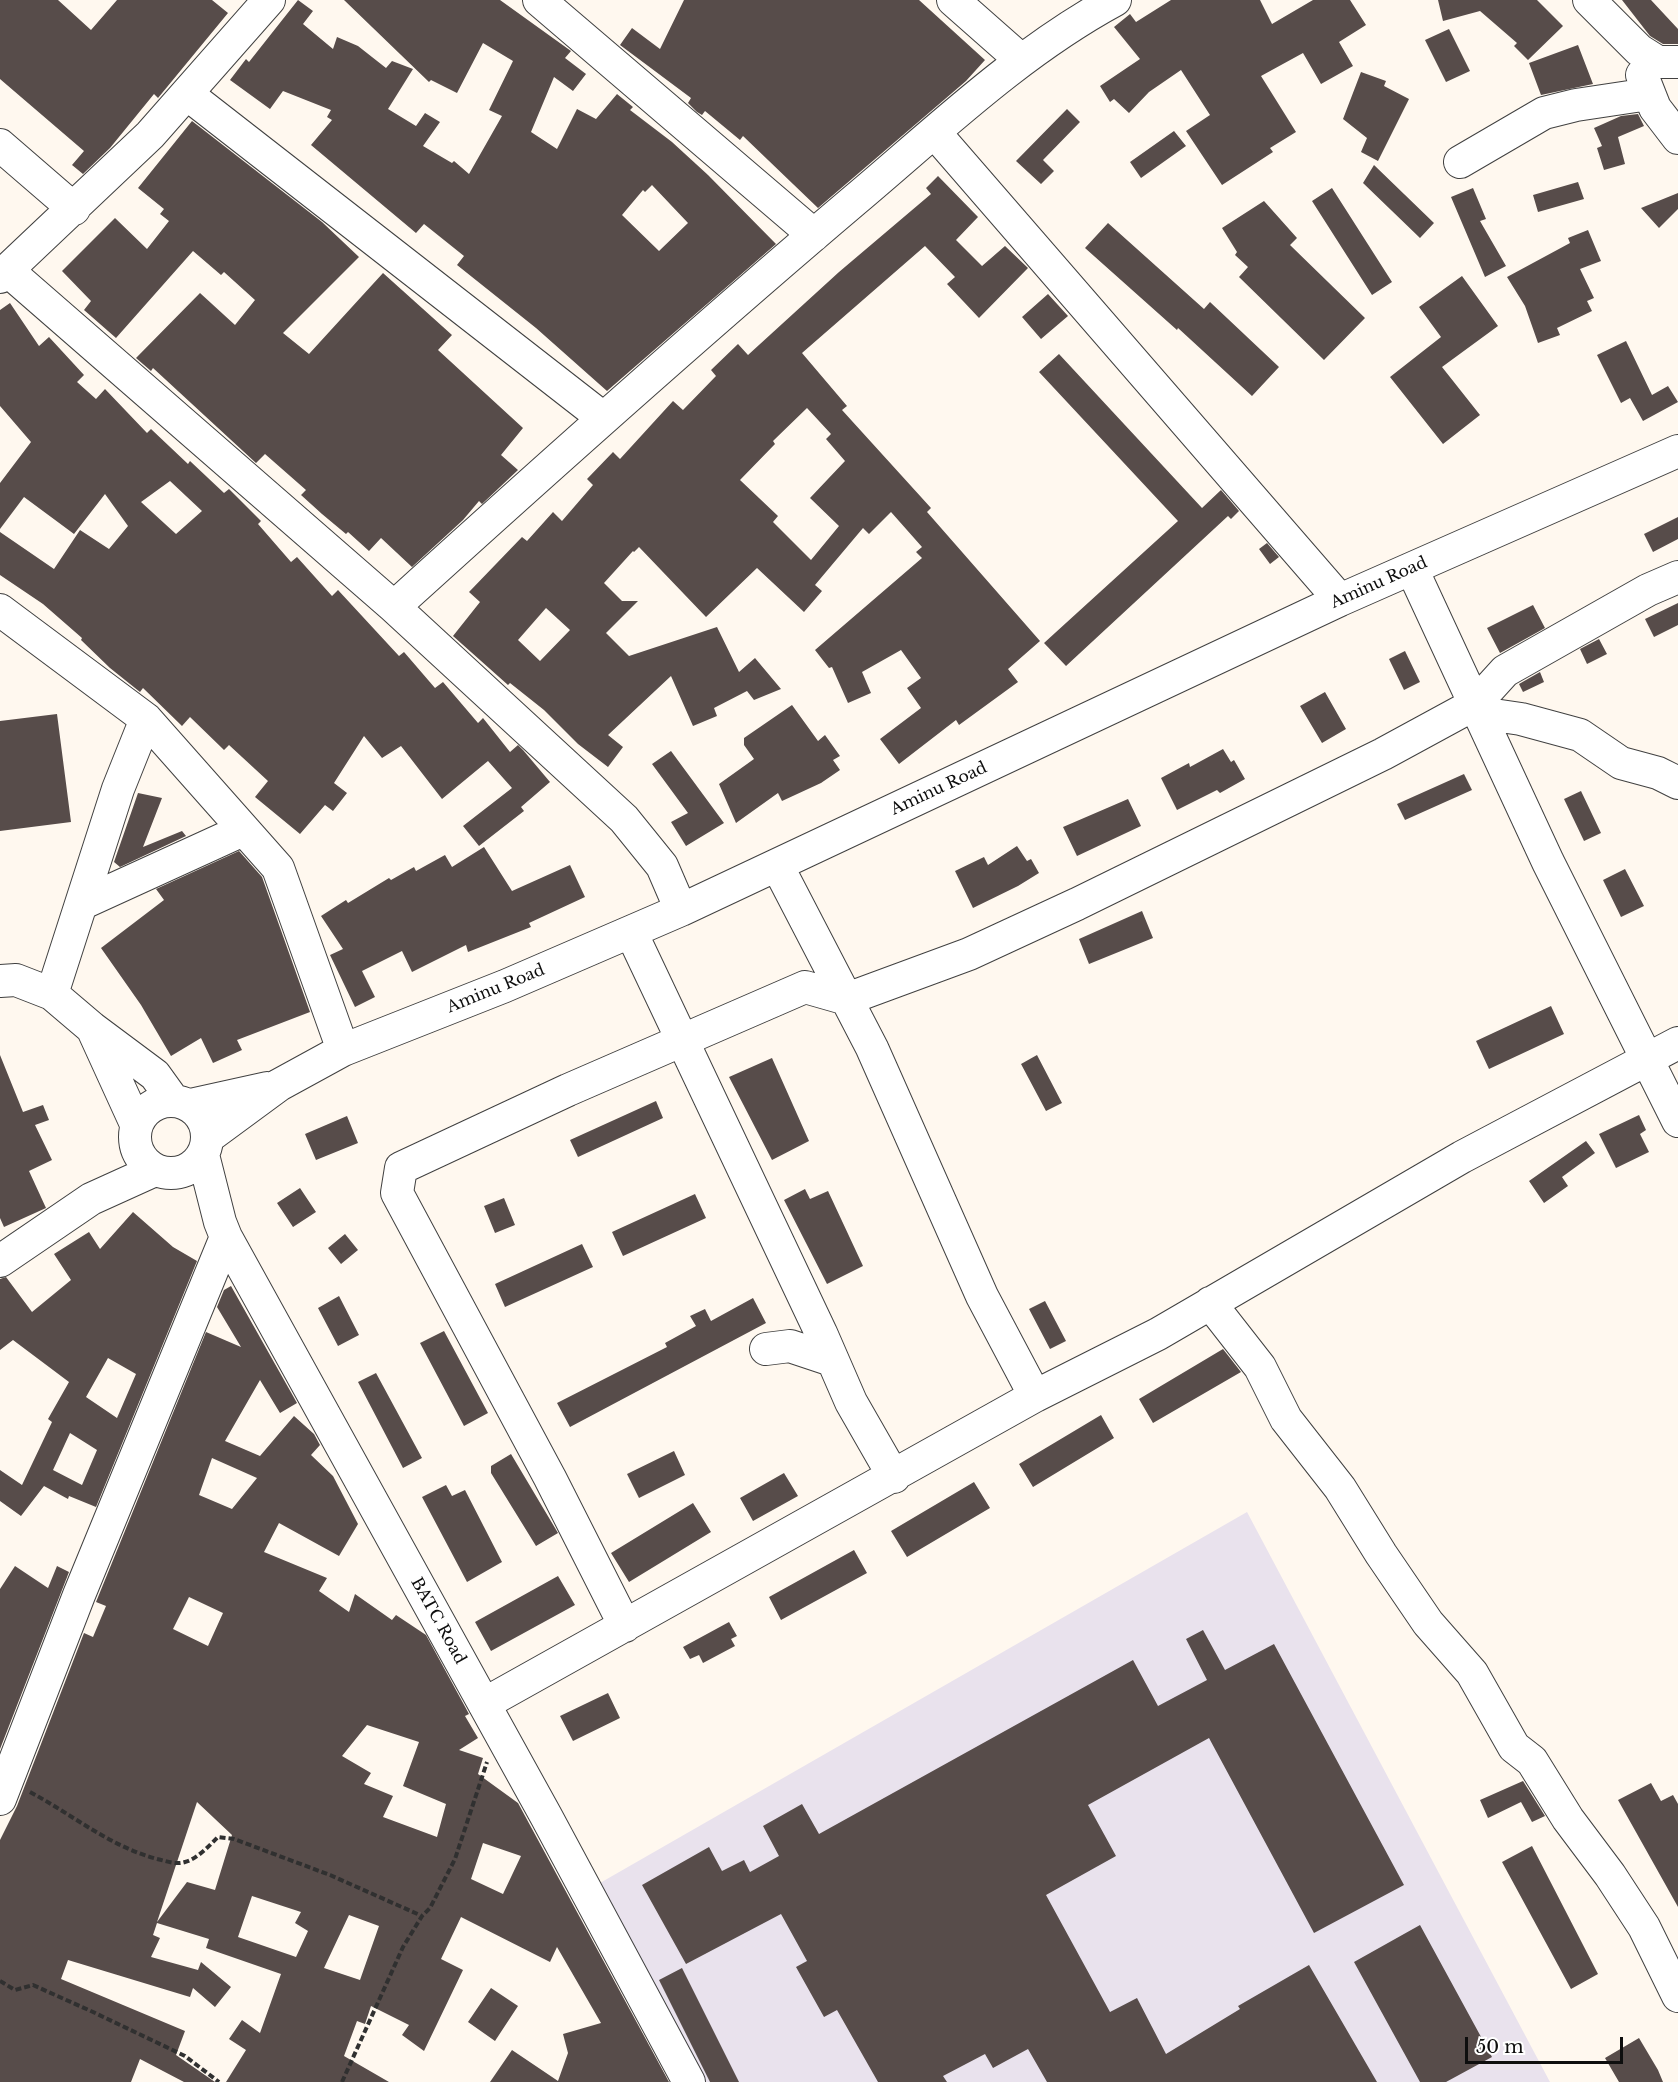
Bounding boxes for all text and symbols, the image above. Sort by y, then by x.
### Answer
street label: Aminu Road [1328,553,1430,613]
street label: Aminu Road [888,758,990,820]
street label: Aminu Road [444,961,548,1017]
street label: BATC Road [406,1574,470,1668]
scale bar [1468,2025,1626,2063]
text: 50 m [1476,2036,1524,2058]

